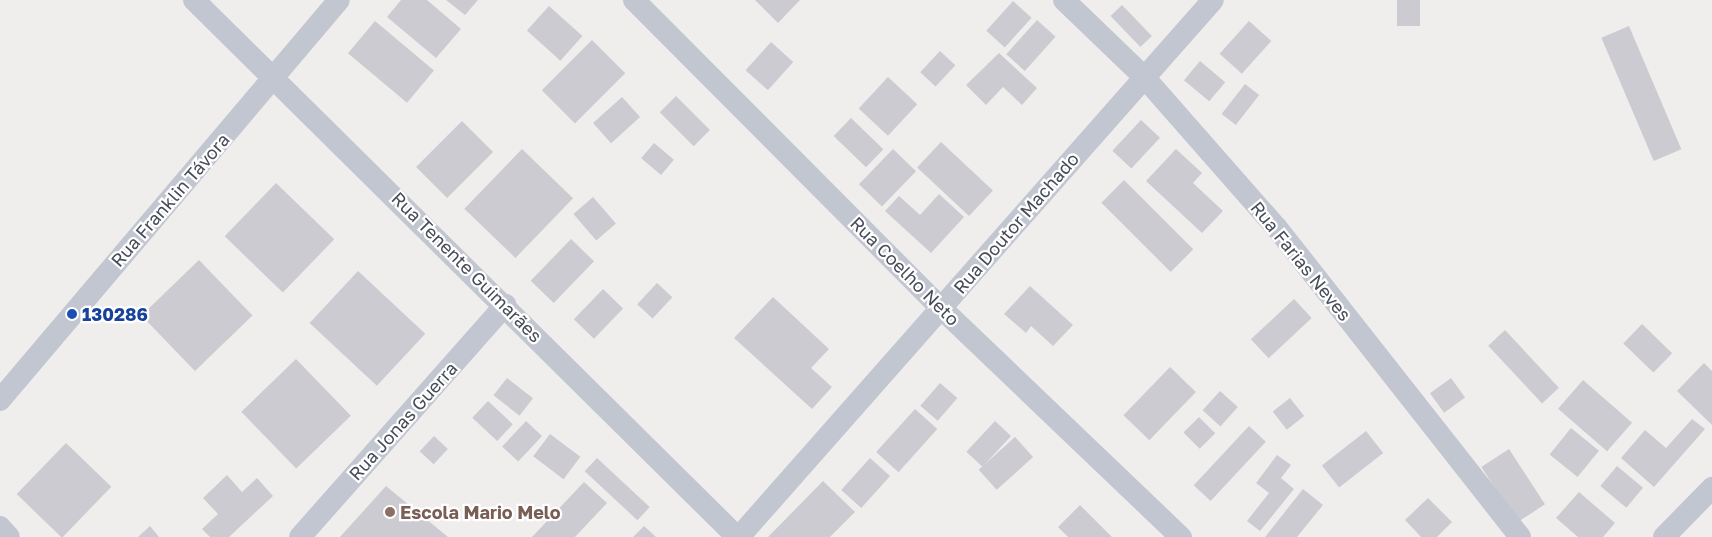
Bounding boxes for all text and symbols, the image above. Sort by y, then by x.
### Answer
street label: Rua Franklin Távora [106,129,234,271]
street label: Rua Doutor Machado [949,148,1083,298]
street label: Rua Tenente Guimarães [387,187,547,347]
street label: Rua Farias Neves [1246,197,1356,325]
street label: Rua Coelho Neto [846,212,964,330]
place label: 130286 [82,303,148,325]
marker: 130286 [66,308,78,320]
street label: Rua Jonas Guerra [344,357,462,485]
place label: Escola Mario Melo [400,501,561,523]
marker: Escola Mario Melo [384,506,396,518]

